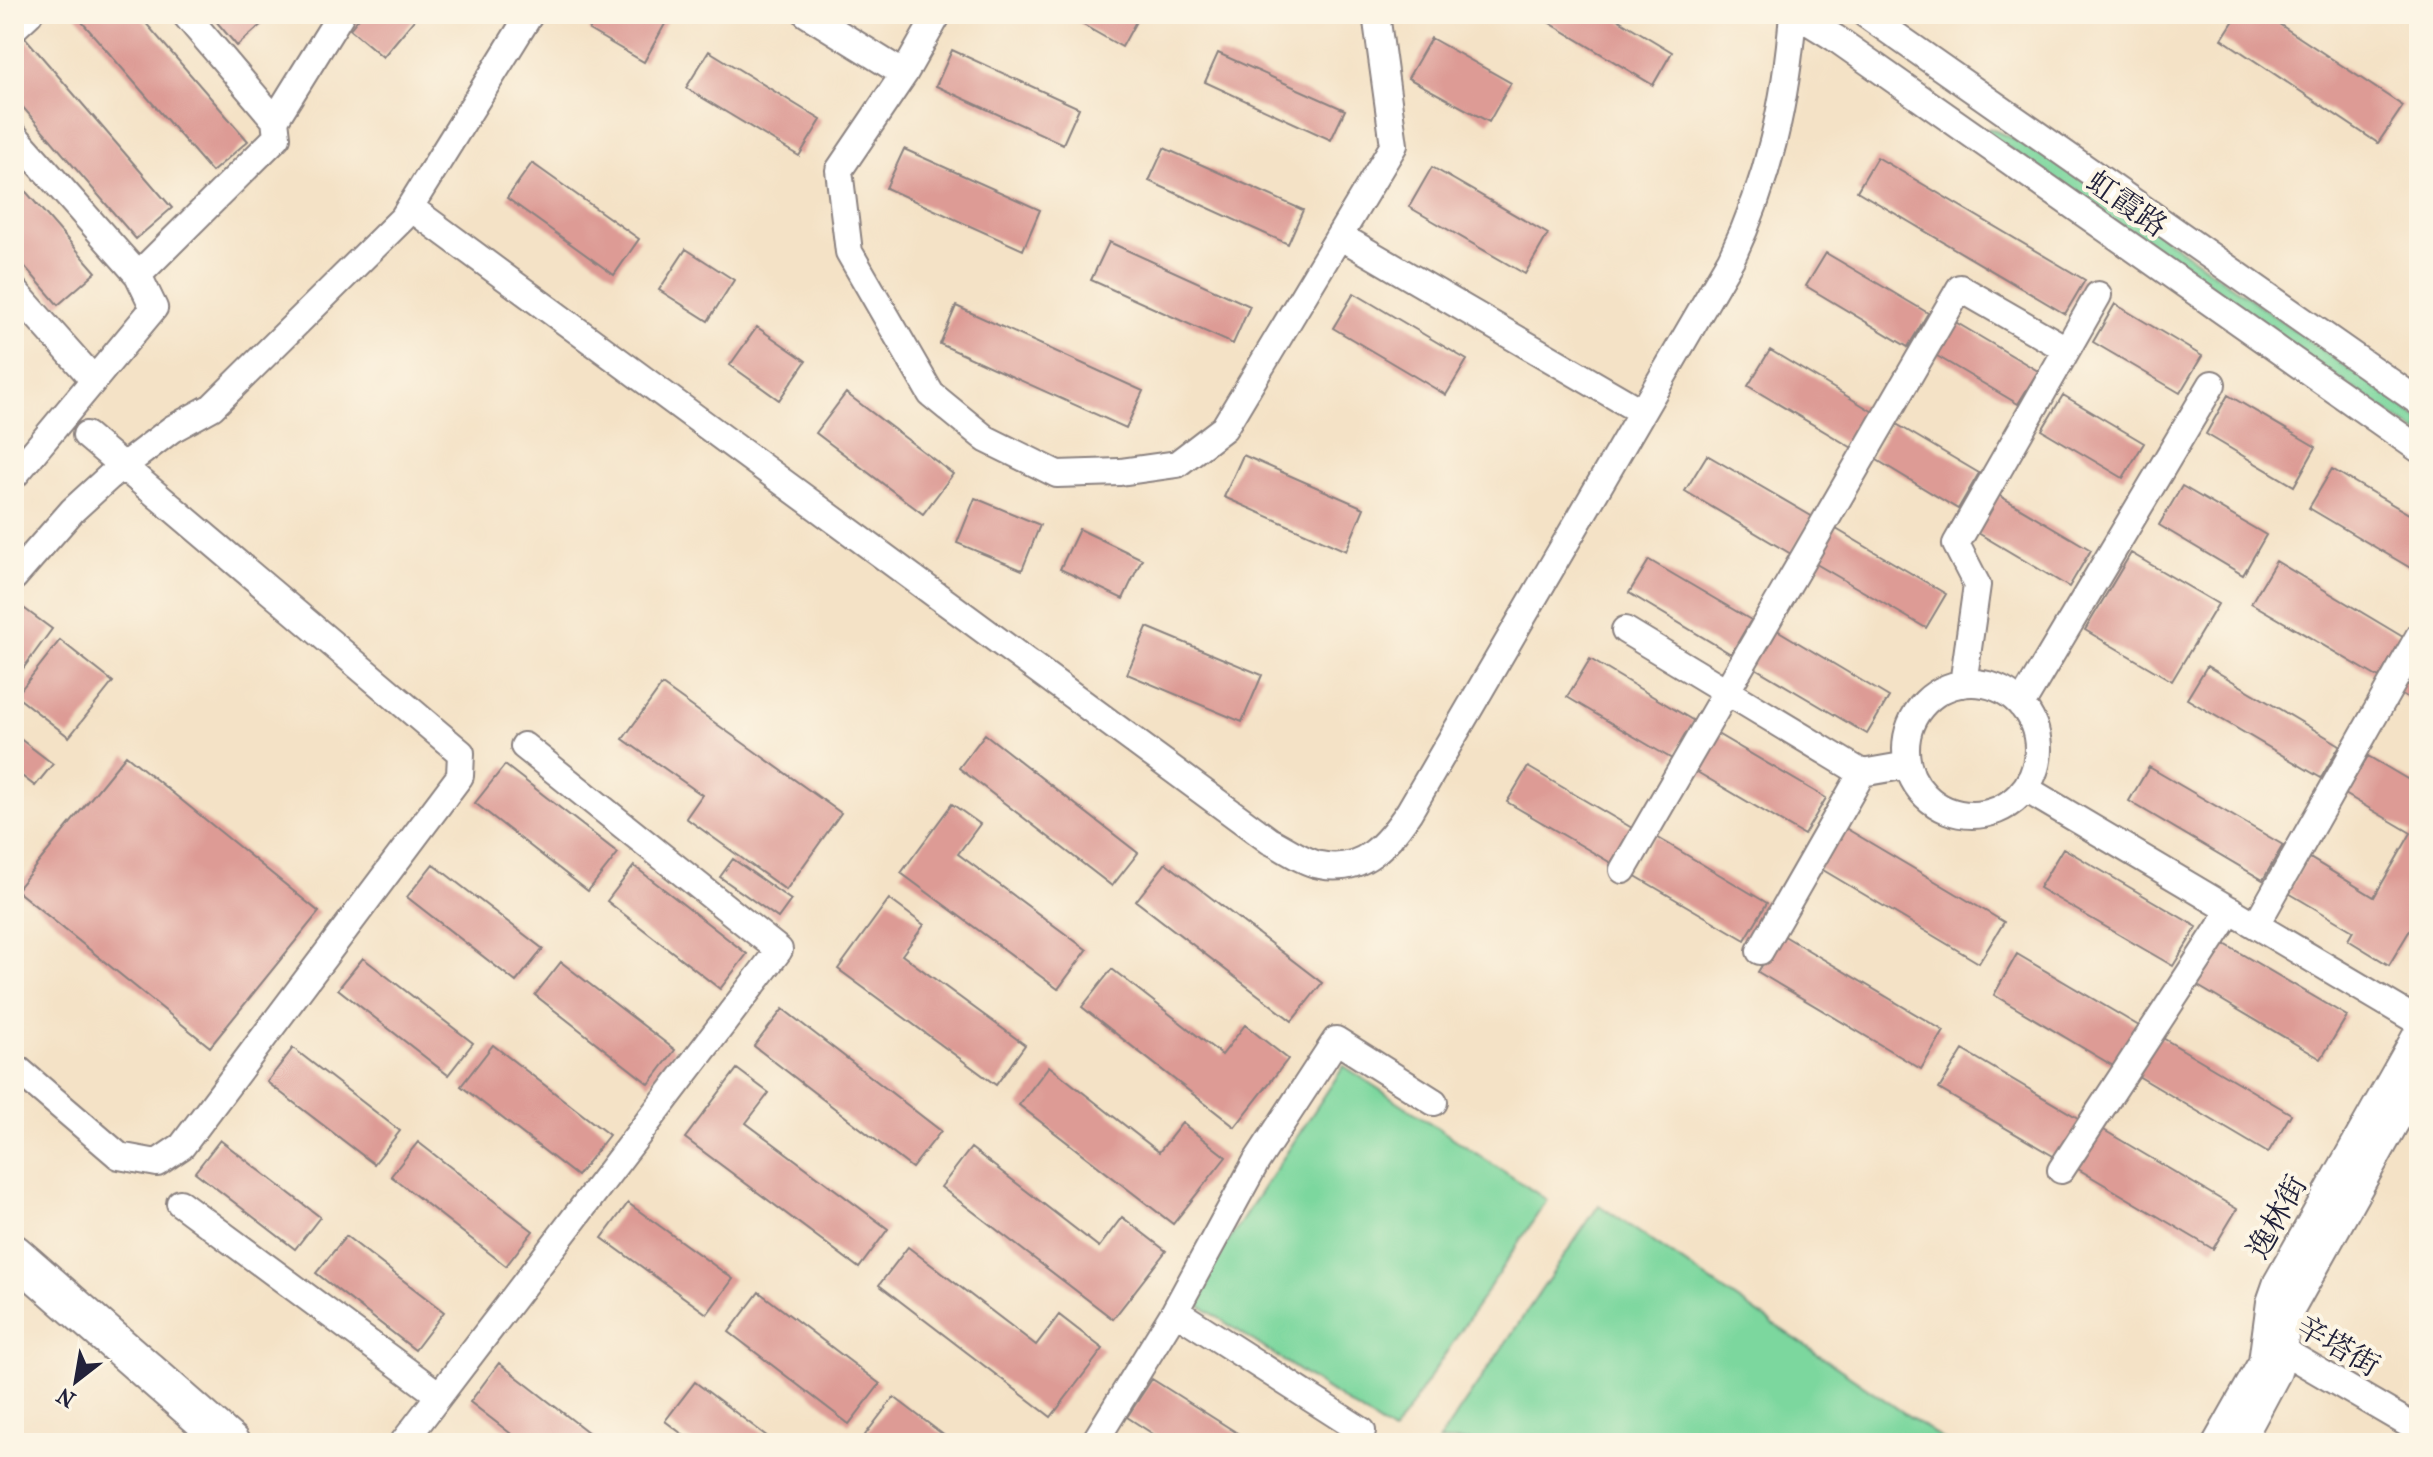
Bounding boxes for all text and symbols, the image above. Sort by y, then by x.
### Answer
street label: 虹霞路 [2080,164,2174,245]
street label: 逸林街 [2240,1169,2315,1265]
street label: 辛塔街 [2290,1309,2385,1384]
north arrow [36,1341,116,1421]
text: N [52,1382,80,1413]

